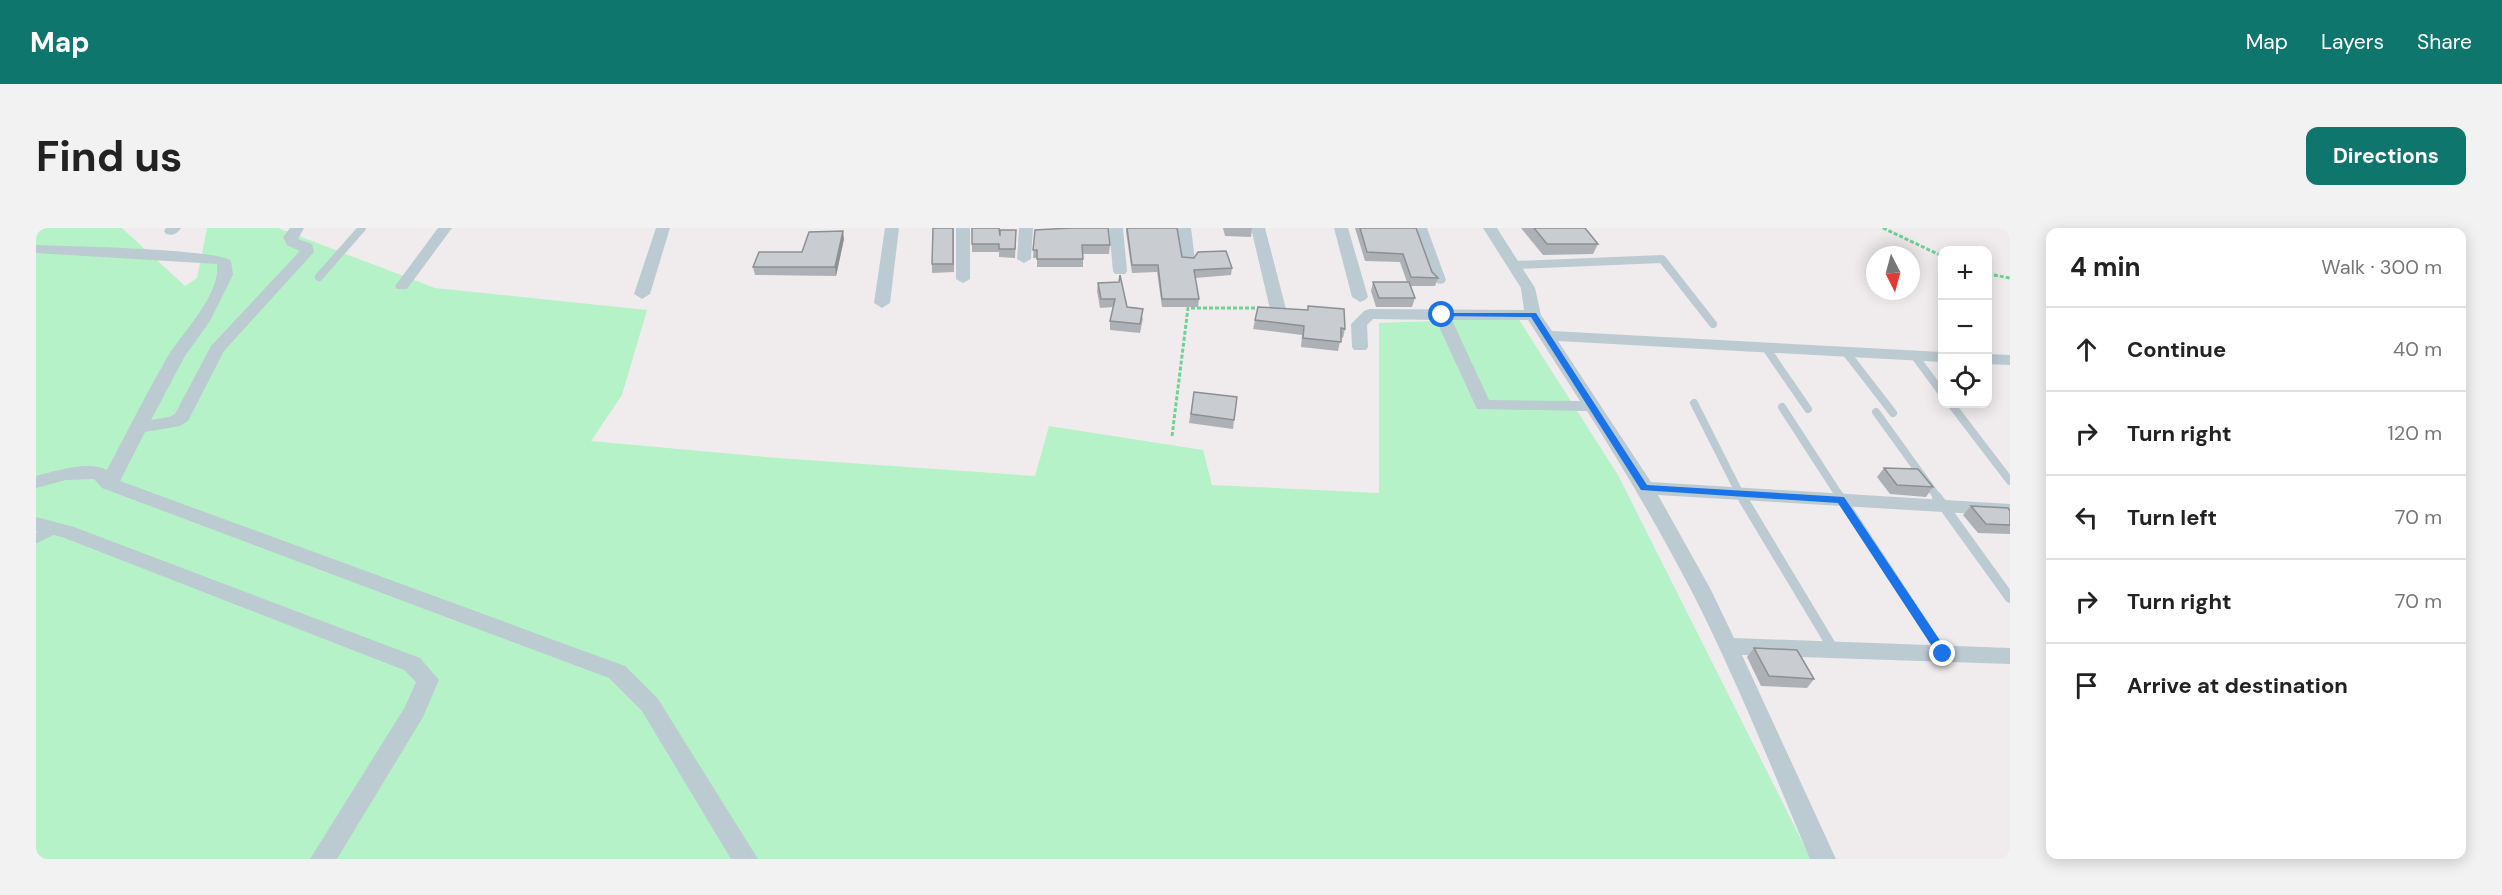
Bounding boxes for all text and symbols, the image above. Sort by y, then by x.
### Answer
text: Map [30,24,90,61]
text: Map [2246,28,2288,56]
text: Layers [2321,28,2384,56]
text: Share [2417,28,2472,56]
button: Directions [2306,127,2466,185]
text: Find us [36,129,182,184]
north arrow [1866,246,1920,300]
map controls [1938,246,1992,408]
button: + [1938,246,1992,300]
text: 4 min [2070,250,2141,284]
text: Walk · 300 m [2321,254,2442,280]
button: − [1938,300,1992,354]
route start [1428,301,1454,327]
icon: ahead [2070,333,2103,366]
text: Continue [2127,335,2226,364]
text: 40 m [2393,336,2442,362]
button: locate [1938,354,1992,408]
icon: right [2070,417,2103,450]
text: Turn right [2127,419,2232,448]
text: 120 m [2388,420,2442,446]
icon: left [2070,501,2103,534]
text: Turn left [2127,503,2217,532]
text: 70 m [2395,504,2442,530]
icon: right [2070,585,2103,618]
text: Turn right [2127,587,2232,616]
text: 70 m [2395,588,2442,614]
route end [1929,640,1955,666]
icon: arrive [2070,669,2103,702]
text: Arrive at destination [2127,671,2348,700]

